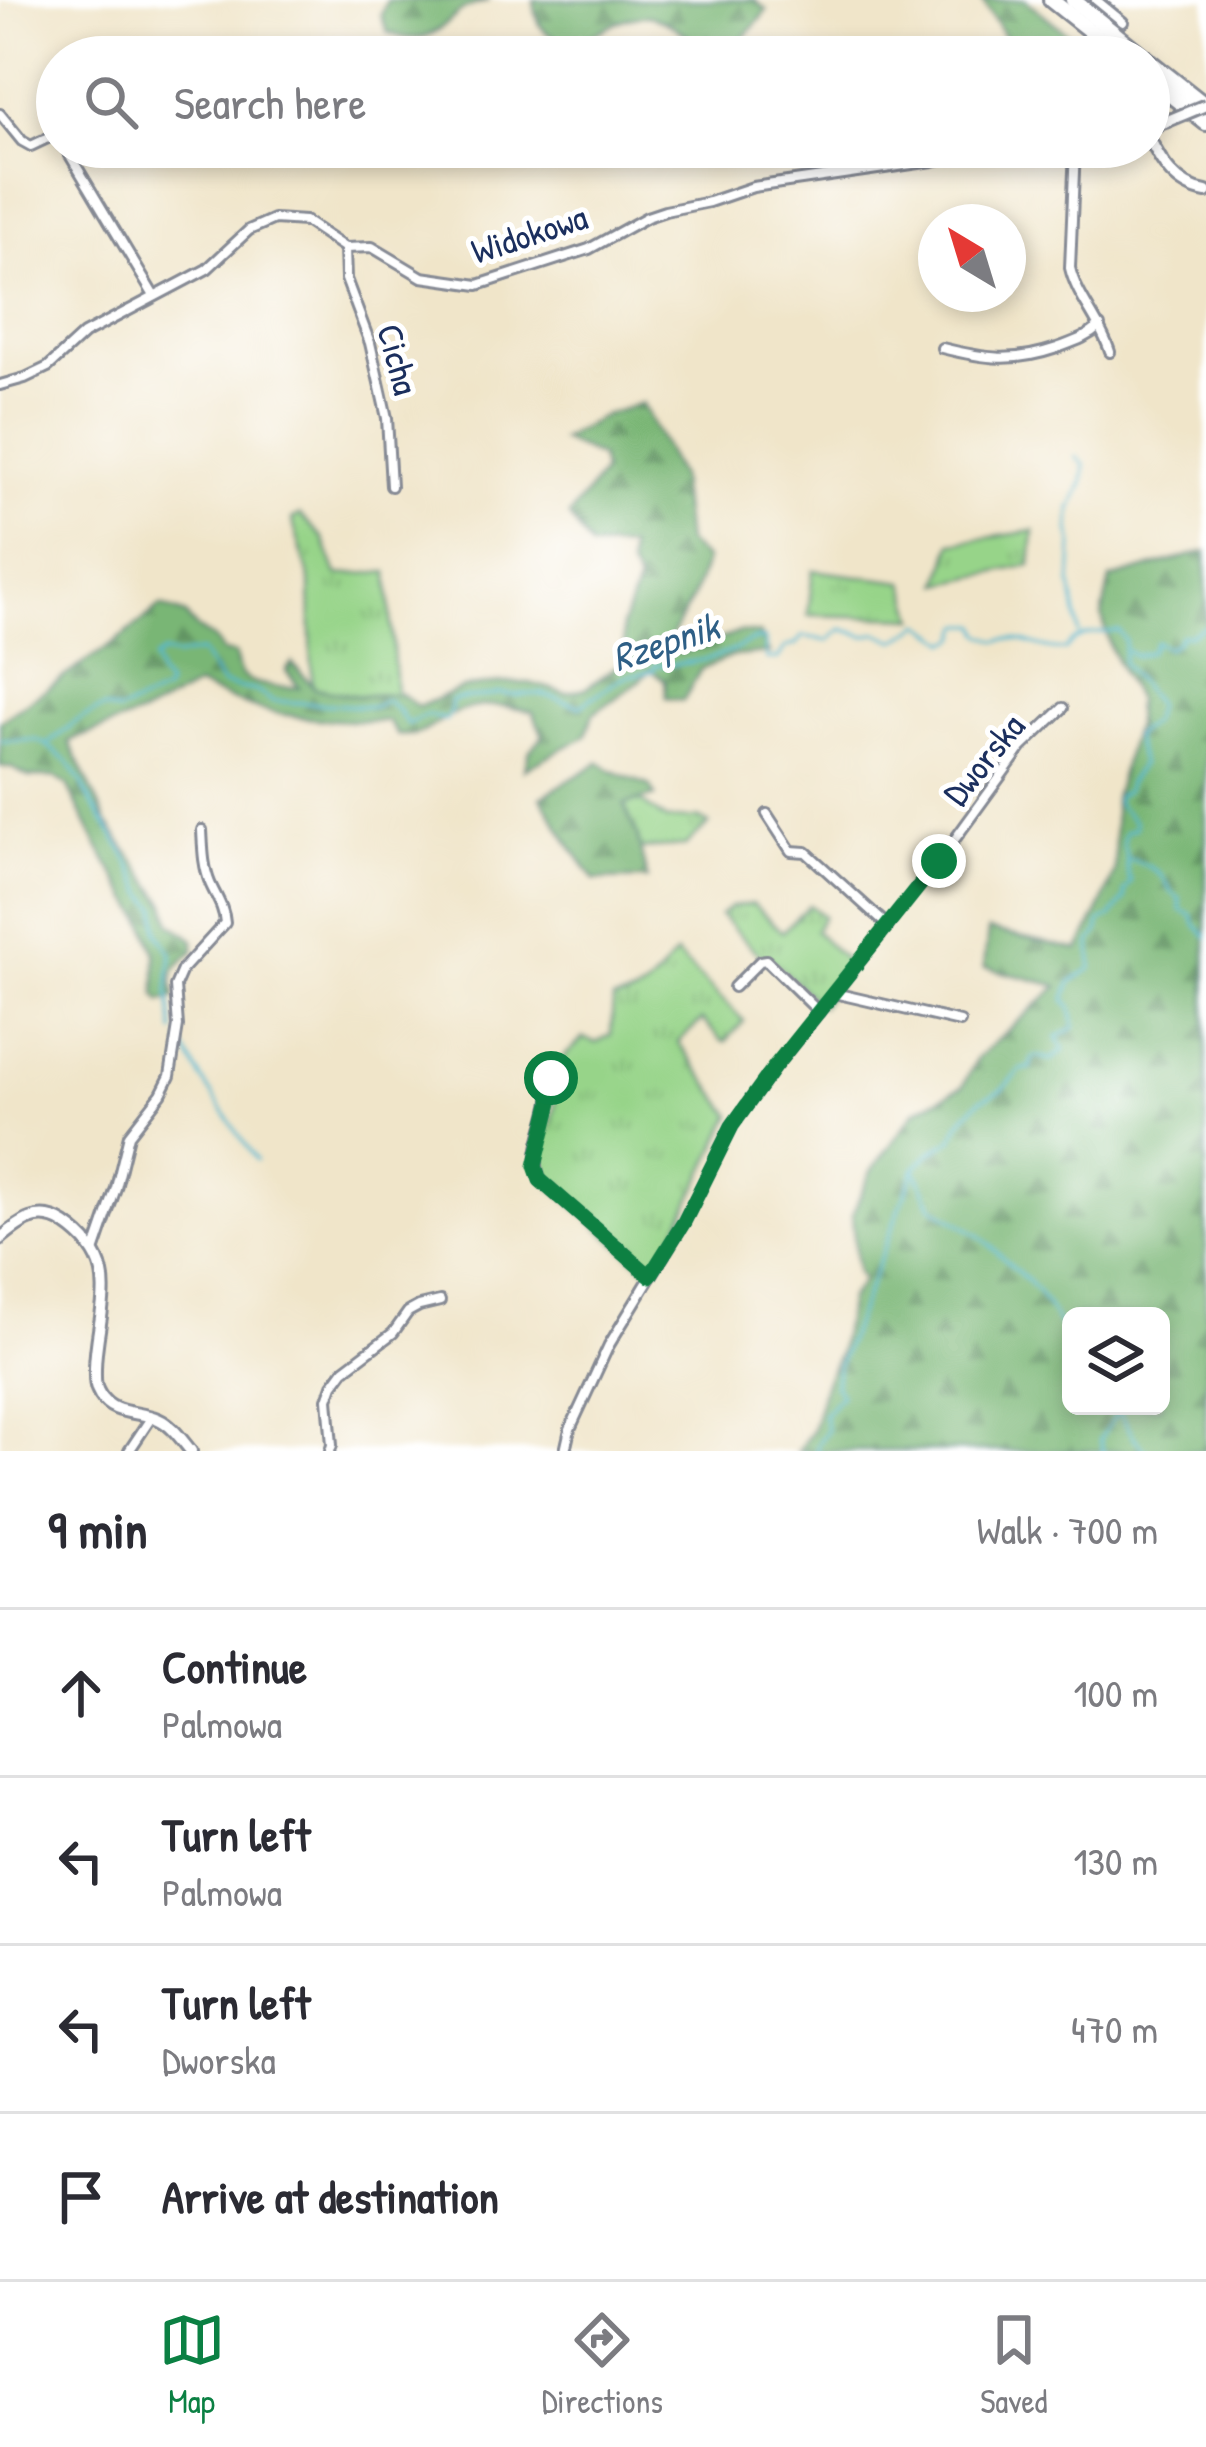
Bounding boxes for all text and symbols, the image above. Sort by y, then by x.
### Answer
search box [36,36,1170,168]
icon: search [78,69,144,135]
text: Search here [174,72,366,133]
street label: Widokowa [465,191,593,275]
north arrow [918,204,1026,312]
street label: Cicha [366,318,432,400]
water label: Rzepnik [605,598,729,684]
street label: Dworska [931,703,1035,815]
route end [912,834,966,888]
route start [524,1051,578,1105]
map controls [1062,1307,1170,1415]
button: layers [1062,1307,1170,1415]
text: 9 min [48,1495,148,1564]
text: Walk · 700 m [977,1503,1158,1556]
text: Continue [162,1636,307,1697]
icon: ahead [48,1660,114,1726]
text: 100 m [1073,1666,1158,1719]
text: Palmowa [162,1697,282,1750]
text: Turn left [162,1804,311,1865]
icon: left [48,1828,114,1894]
text: 130 m [1073,1834,1158,1887]
text: Palmowa [162,1865,282,1918]
text: Turn left [162,1972,311,2033]
icon: left [48,1996,114,2062]
text: 470 m [1071,2002,1158,2055]
text: Dworska [162,2033,276,2086]
icon: arrive [48,2164,114,2230]
text: Arrive at destination [162,2166,499,2227]
tab: Map [159,2307,225,2423]
tab: Directions [542,2307,663,2423]
tab: Saved [980,2307,1047,2423]

